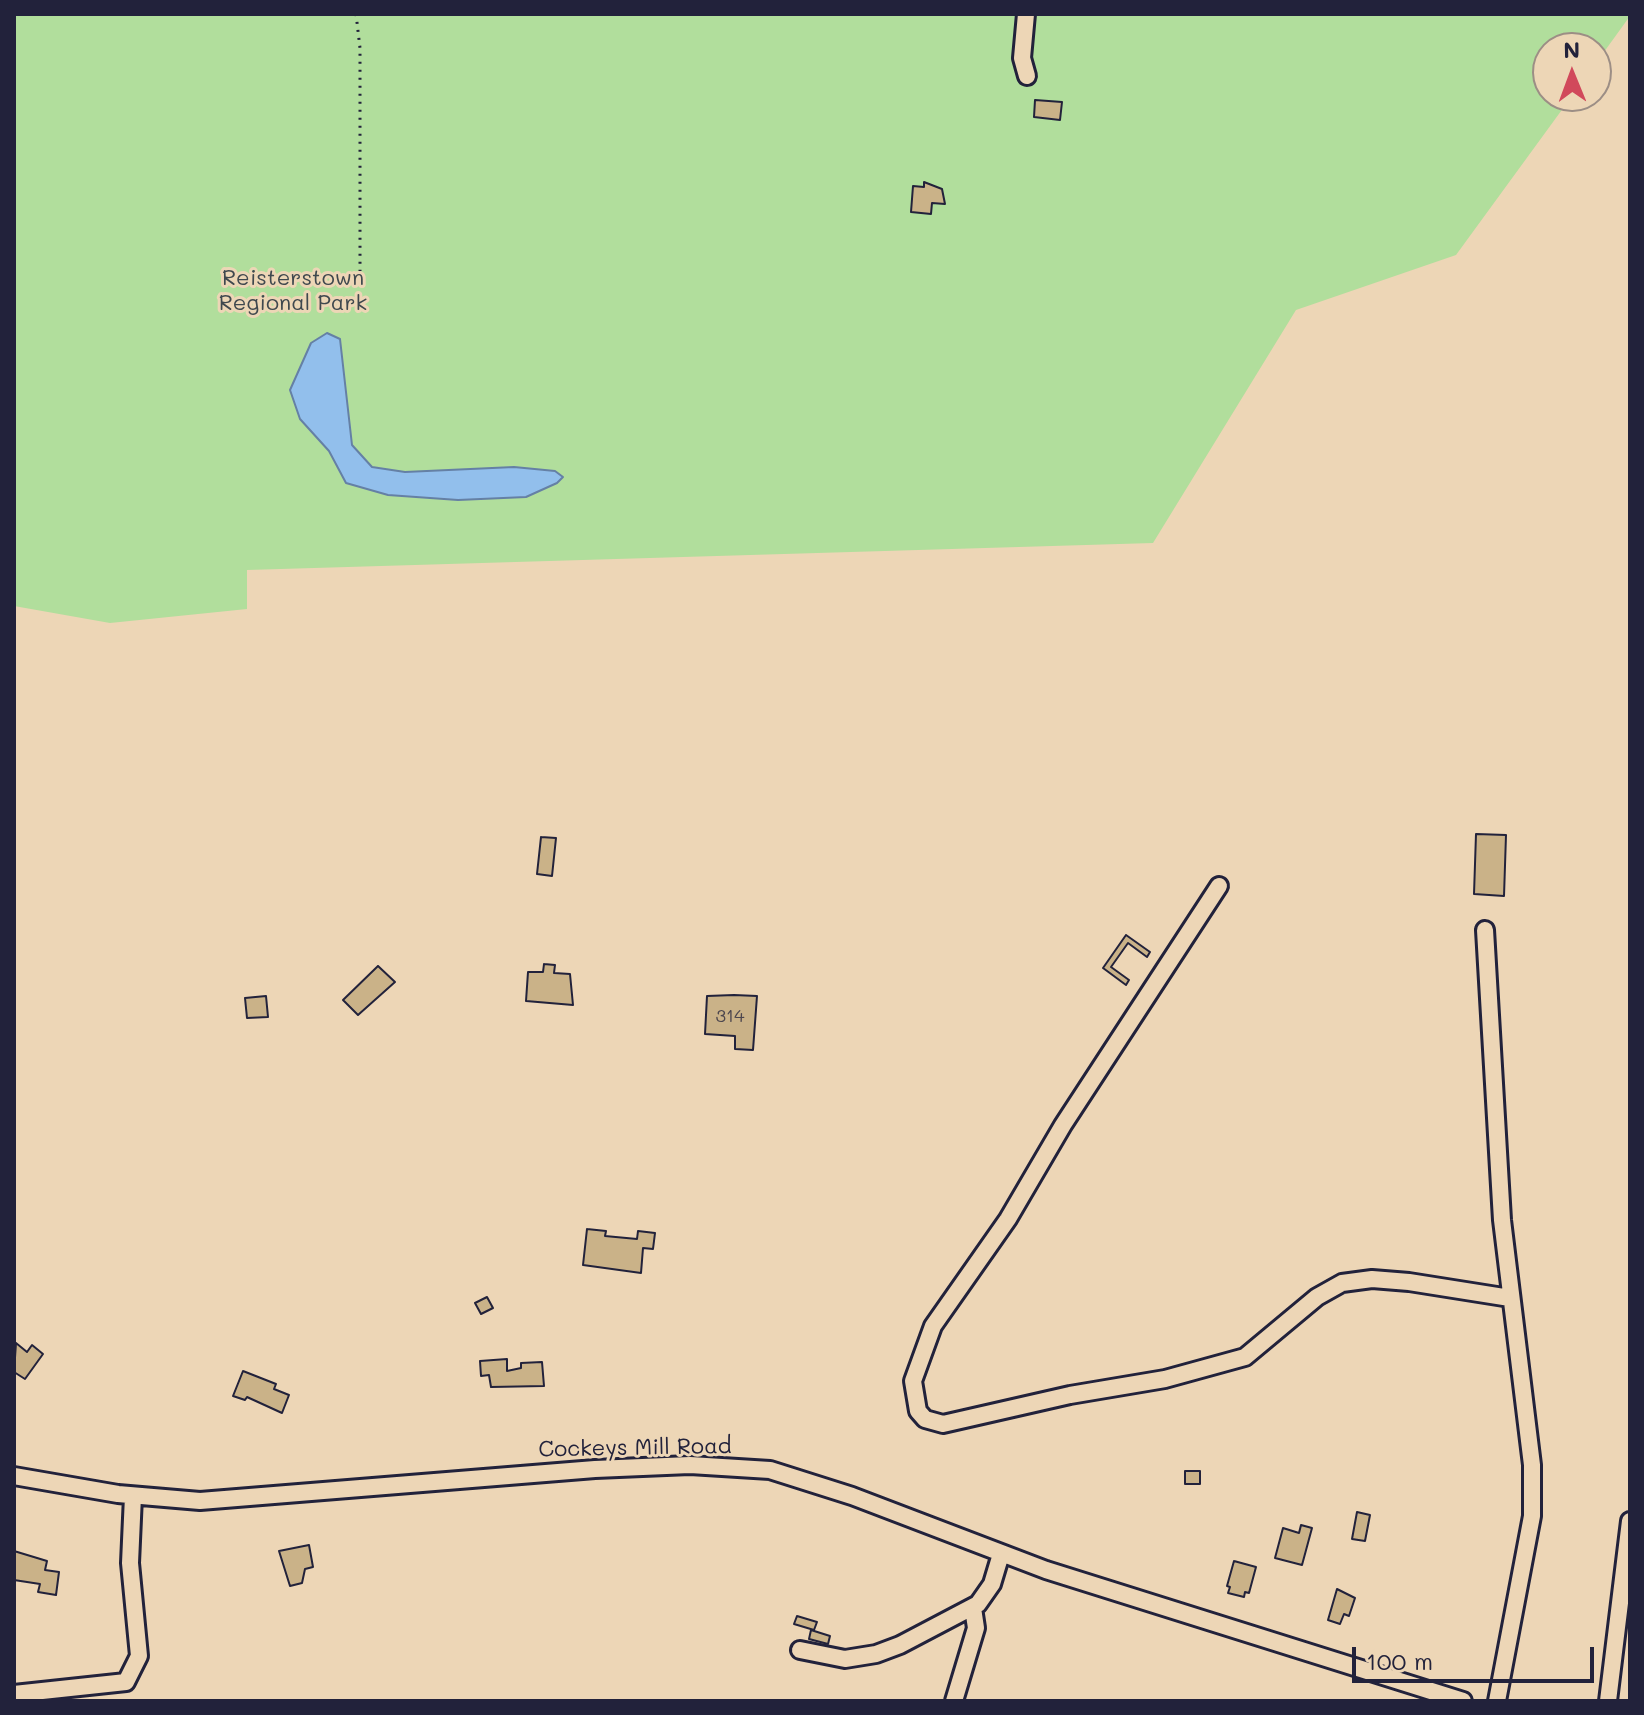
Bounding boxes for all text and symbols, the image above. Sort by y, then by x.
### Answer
north arrow [1532,32,1612,112]
text: N [1563,35,1580,64]
park label: Reisterstown Regional Park [219,265,367,316]
house number: 314 [715,1005,745,1027]
street label: Cockeys Mill Road [538,1433,732,1463]
scale bar [1356,1631,1598,1681]
text: 100 m [1366,1645,1433,1676]

